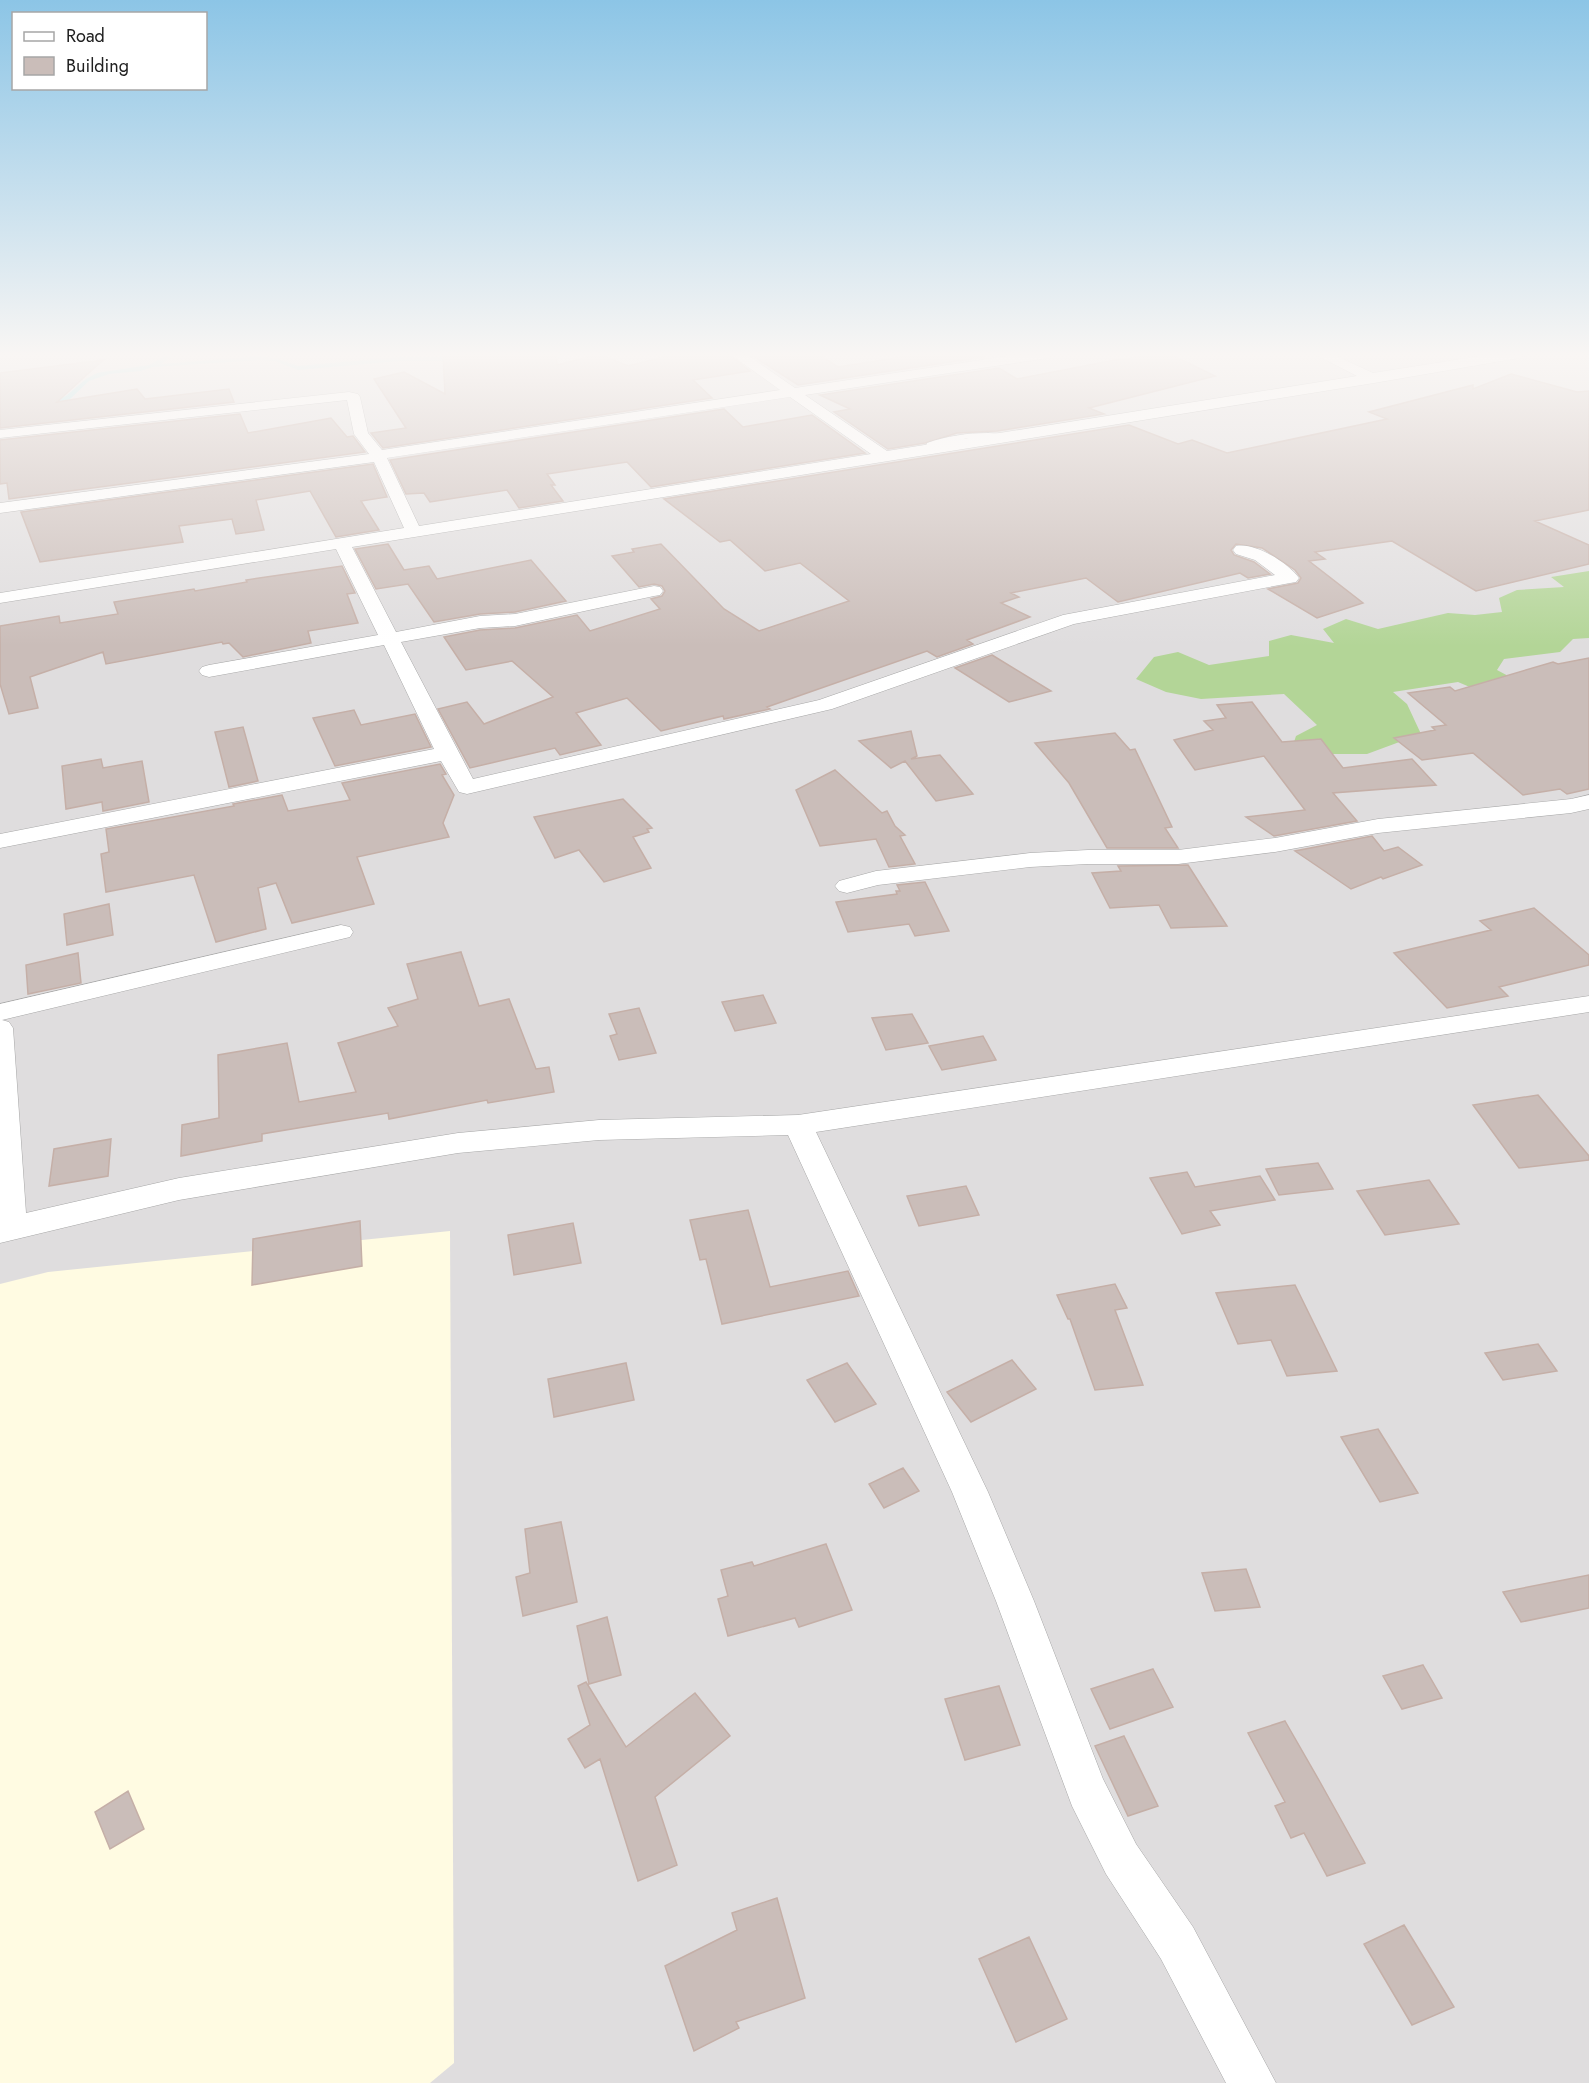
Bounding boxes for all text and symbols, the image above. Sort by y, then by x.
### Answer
legend [12,12,207,90]
text: Road [66,23,105,49]
text: Building [66,53,129,79]

